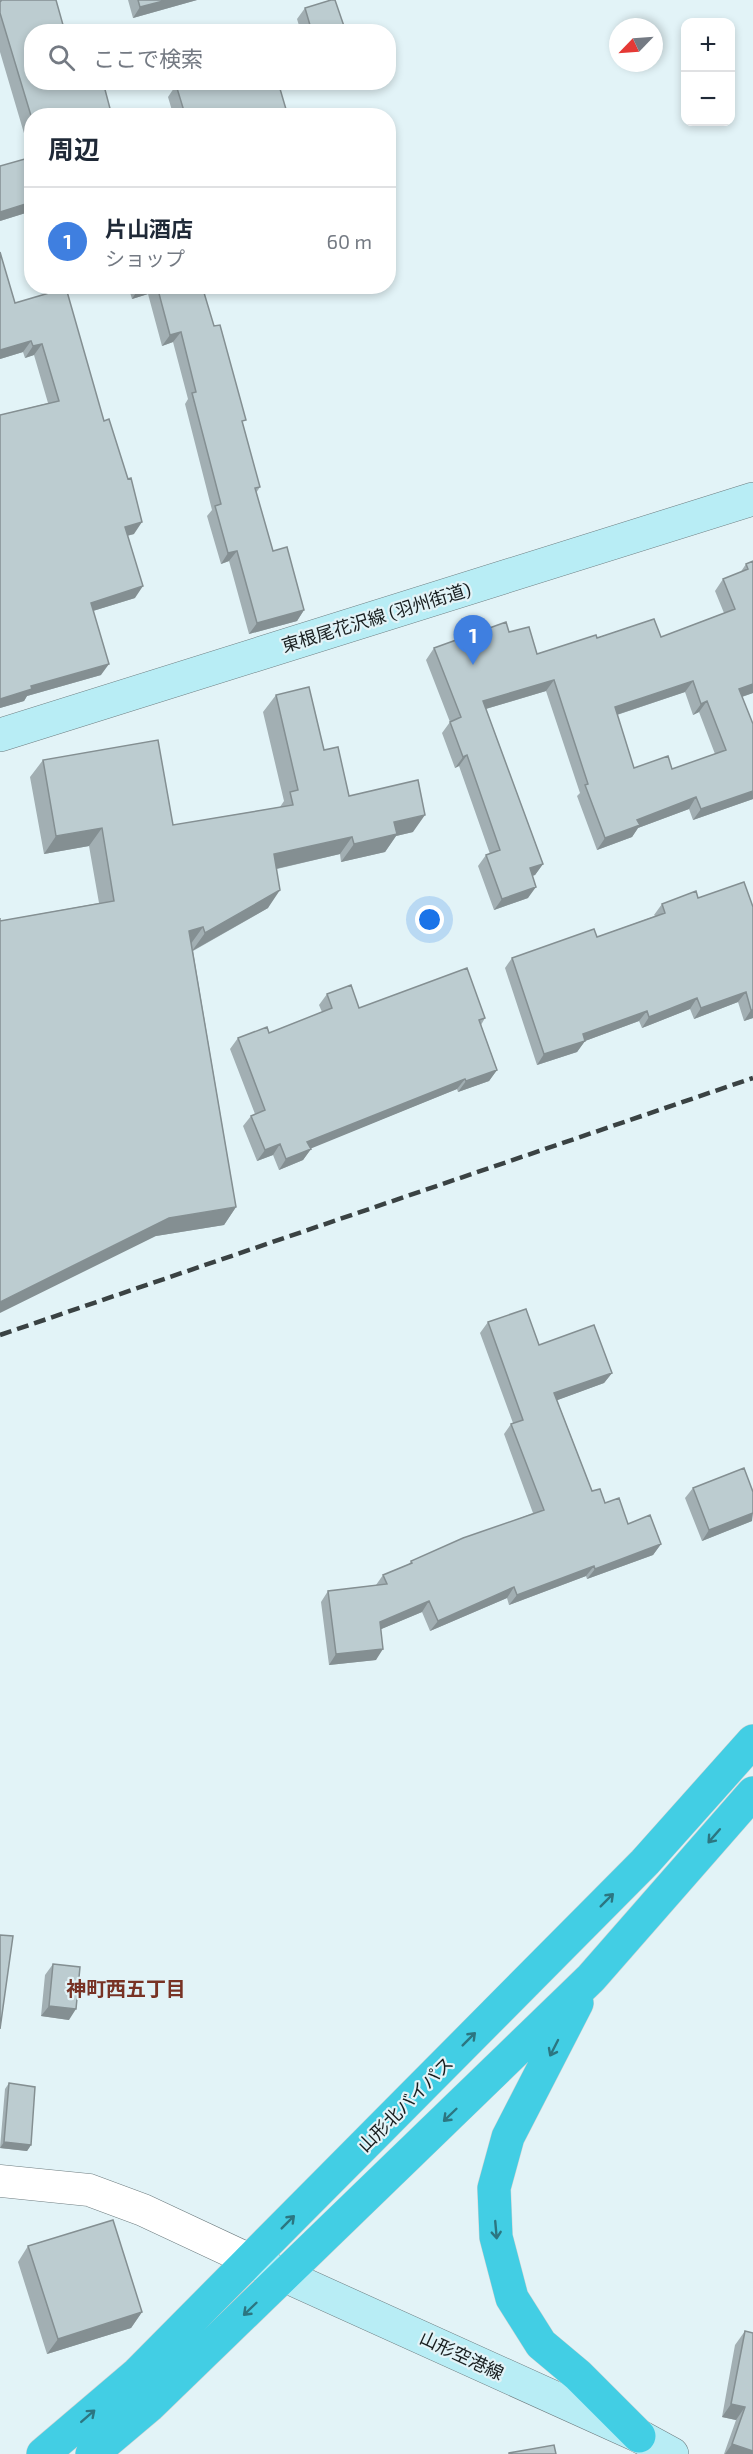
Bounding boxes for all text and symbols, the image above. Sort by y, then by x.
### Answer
north arrow [609,18,663,72]
map controls [681,18,735,126]
button: + [681,18,735,72]
search box [24,24,396,90]
icon: search [45,41,78,74]
text: ここで検索 [93,45,203,71]
button: − [681,72,735,126]
text: 周辺 [48,133,100,164]
text: 片山酒店 [105,215,193,241]
text: 1 [63,229,72,253]
text: 60 m [327,229,372,253]
text: ショップ [105,246,185,270]
street label: 東根尾花沢線 (羽州街道) [279,578,473,656]
pin: 1 [454,616,492,665]
your location [415,905,444,934]
one-way arrow [707,1829,721,1844]
one-way arrow [599,1893,614,1908]
district label: 神町西五丁目 [66,1976,186,2000]
one-way arrow [462,2031,477,2046]
one-way arrow [548,2039,560,2056]
street label: 山形北バイパス [353,2052,457,2156]
one-way arrow [443,2107,458,2122]
one-way arrow [280,2214,295,2229]
one-way arrow [491,2219,502,2239]
one-way arrow [243,2302,258,2316]
street label: 山形空港線 [417,2326,507,2384]
one-way arrow [80,2409,95,2423]

